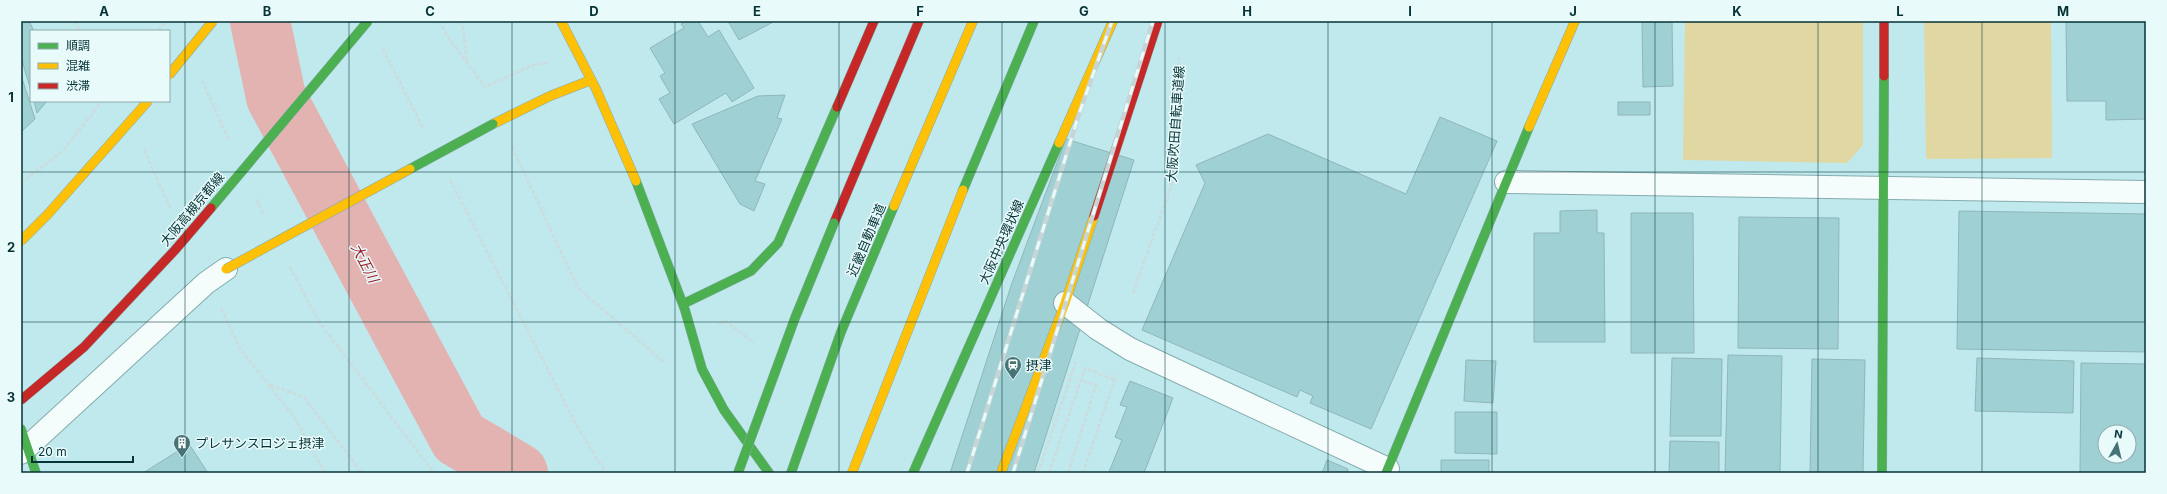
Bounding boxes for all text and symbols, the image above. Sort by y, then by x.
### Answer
text: A [99,3,109,19]
text: B [263,3,272,19]
text: C [425,3,435,19]
text: D [589,3,599,19]
text: E [753,3,761,19]
text: F [916,3,924,19]
text: G [1079,3,1089,19]
text: H [1242,3,1252,19]
text: I [1408,3,1412,19]
text: J [1569,3,1577,19]
text: K [1732,3,1742,19]
text: L [1896,3,1904,19]
text: M [2057,3,2069,19]
legend [30,30,170,102]
text: 順調 [66,38,90,53]
text: 混雑 [66,58,90,73]
street label: 大阪吹田自転車道線 [1163,65,1187,183]
text: 渋滞 [66,78,90,93]
text: 1 [8,89,14,105]
street label: 大阪高槻京都線 [157,169,227,249]
street label: 大阪中央環状線 [975,197,1027,287]
street label: 近畿自動車道 [843,201,889,279]
text: 2 [7,239,15,255]
water label: 大正川 [348,240,384,287]
station icon: 摂津 [1003,355,1023,380]
place label: 摂津 [1026,357,1052,373]
text: 3 [7,389,15,405]
north arrow [2097,424,2137,464]
text: N [2113,427,2124,442]
building icon: プレサンスロジェ摂津 [172,433,192,458]
place label: プレサンスロジェ摂津 [195,435,325,451]
scale bar [32,438,133,464]
text: 20 m [38,444,67,459]

